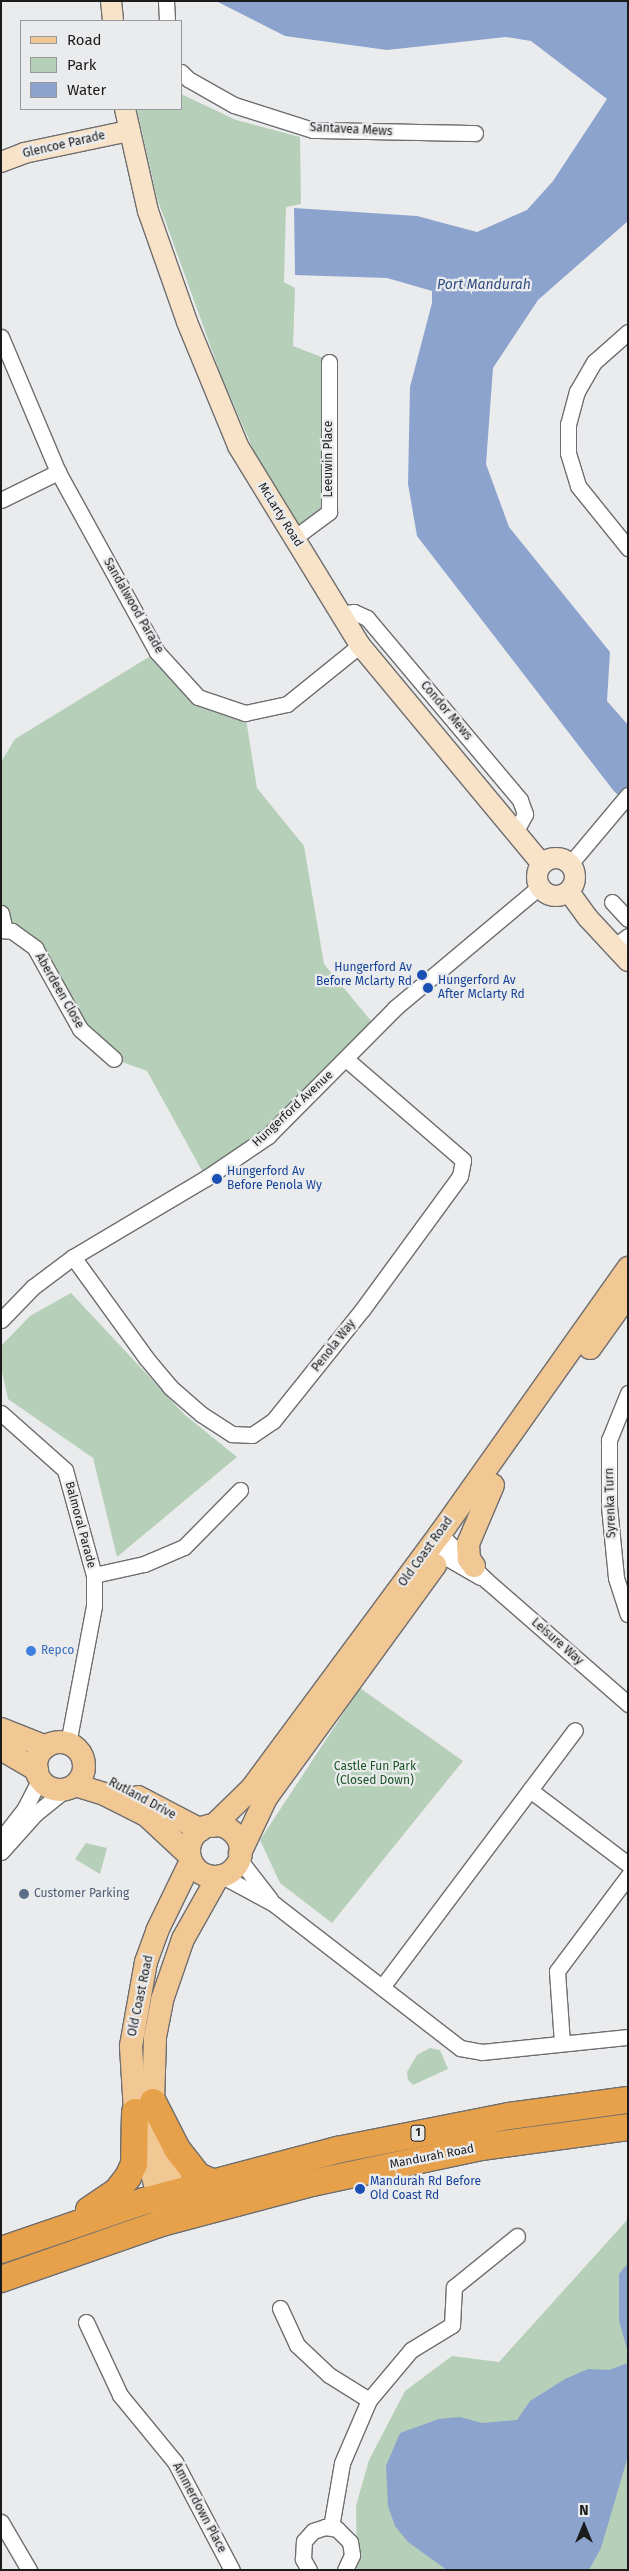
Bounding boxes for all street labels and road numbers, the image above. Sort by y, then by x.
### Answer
street label: Santavea Mews [309,121,393,139]
street label: Glencoe Parade [21,129,107,161]
street label: Leeuwin Place [322,421,336,497]
street label: McLarty Road [255,480,305,550]
street label: Sandalwood Parade [100,556,166,656]
street label: Condor Mews [417,679,475,743]
street label: Aberdeen Close [32,951,86,1031]
street label: Hungerford Avenue [250,1068,336,1150]
street label: Penola Way [309,1317,359,1375]
street label: Syrenka Turn [603,1468,619,1538]
street label: Balmoral Parade [62,1480,98,1570]
street label: Old Coast Road [396,1514,456,1590]
street label: Leisure Way [528,1616,586,1668]
street label: Rutland Drive [106,1775,178,1823]
street label: Old Coast Road [125,1954,157,2038]
road number: 1 [409,2124,427,2142]
street label: Mandurah Road [389,2142,475,2172]
street label: Ammerdown Place [169,2460,229,2556]

